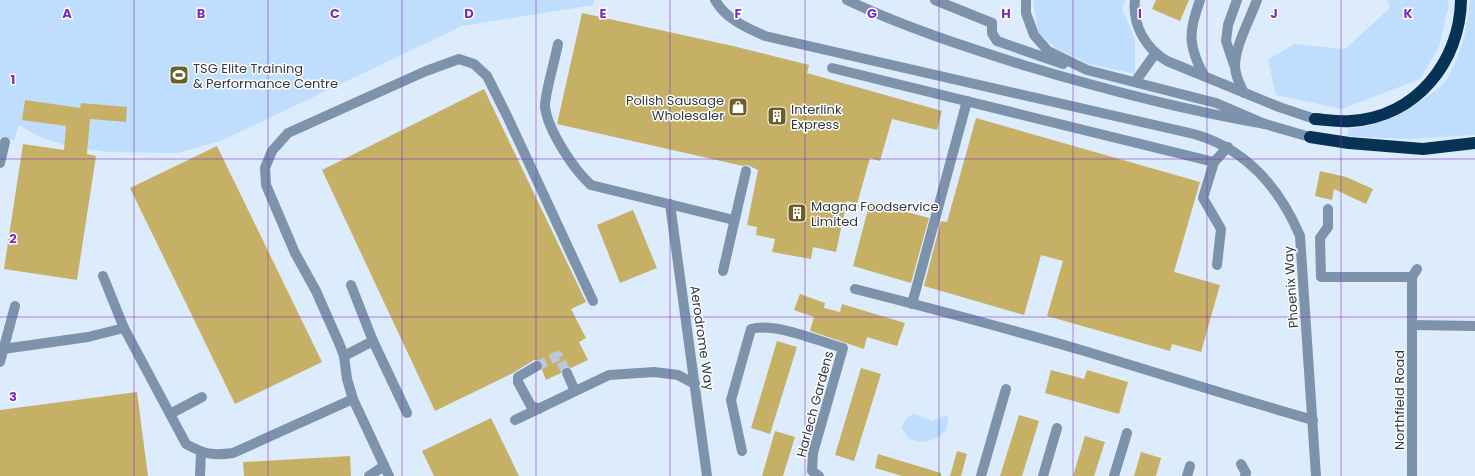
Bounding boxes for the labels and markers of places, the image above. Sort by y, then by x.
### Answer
place label: TSG Elite Training & Performance Centre [193,59,338,93]
sports icon: TSG Elite Training & Performance Centre [168,64,190,86]
place label: Polish Sausage Wholesaler [626,91,724,125]
shop icon: Polish Sausage Wholesaler [727,96,749,118]
place label: Interlink Express [791,100,842,134]
building icon: Interlink Express [766,105,788,127]
place label: Magna Foodservice Limited [811,197,938,231]
building icon: Magna Foodservice Limited [786,202,808,224]

